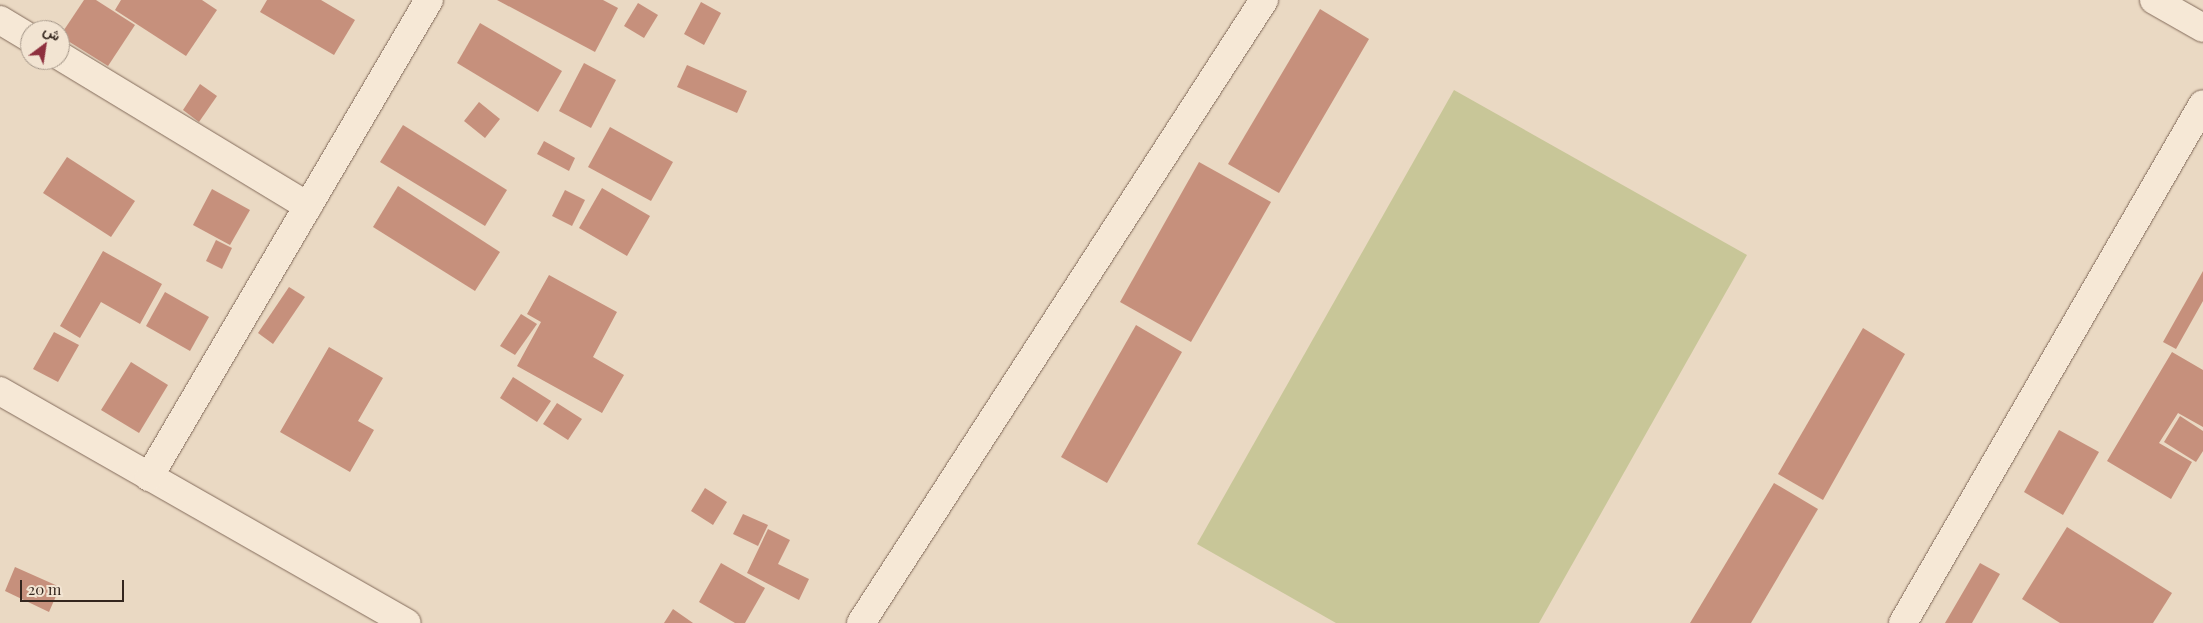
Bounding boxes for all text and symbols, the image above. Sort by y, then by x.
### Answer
north arrow [20,20,70,70]
text: ش [40,20,65,45]
scale bar [22,570,126,602]
text: 20 m [28,579,61,599]

